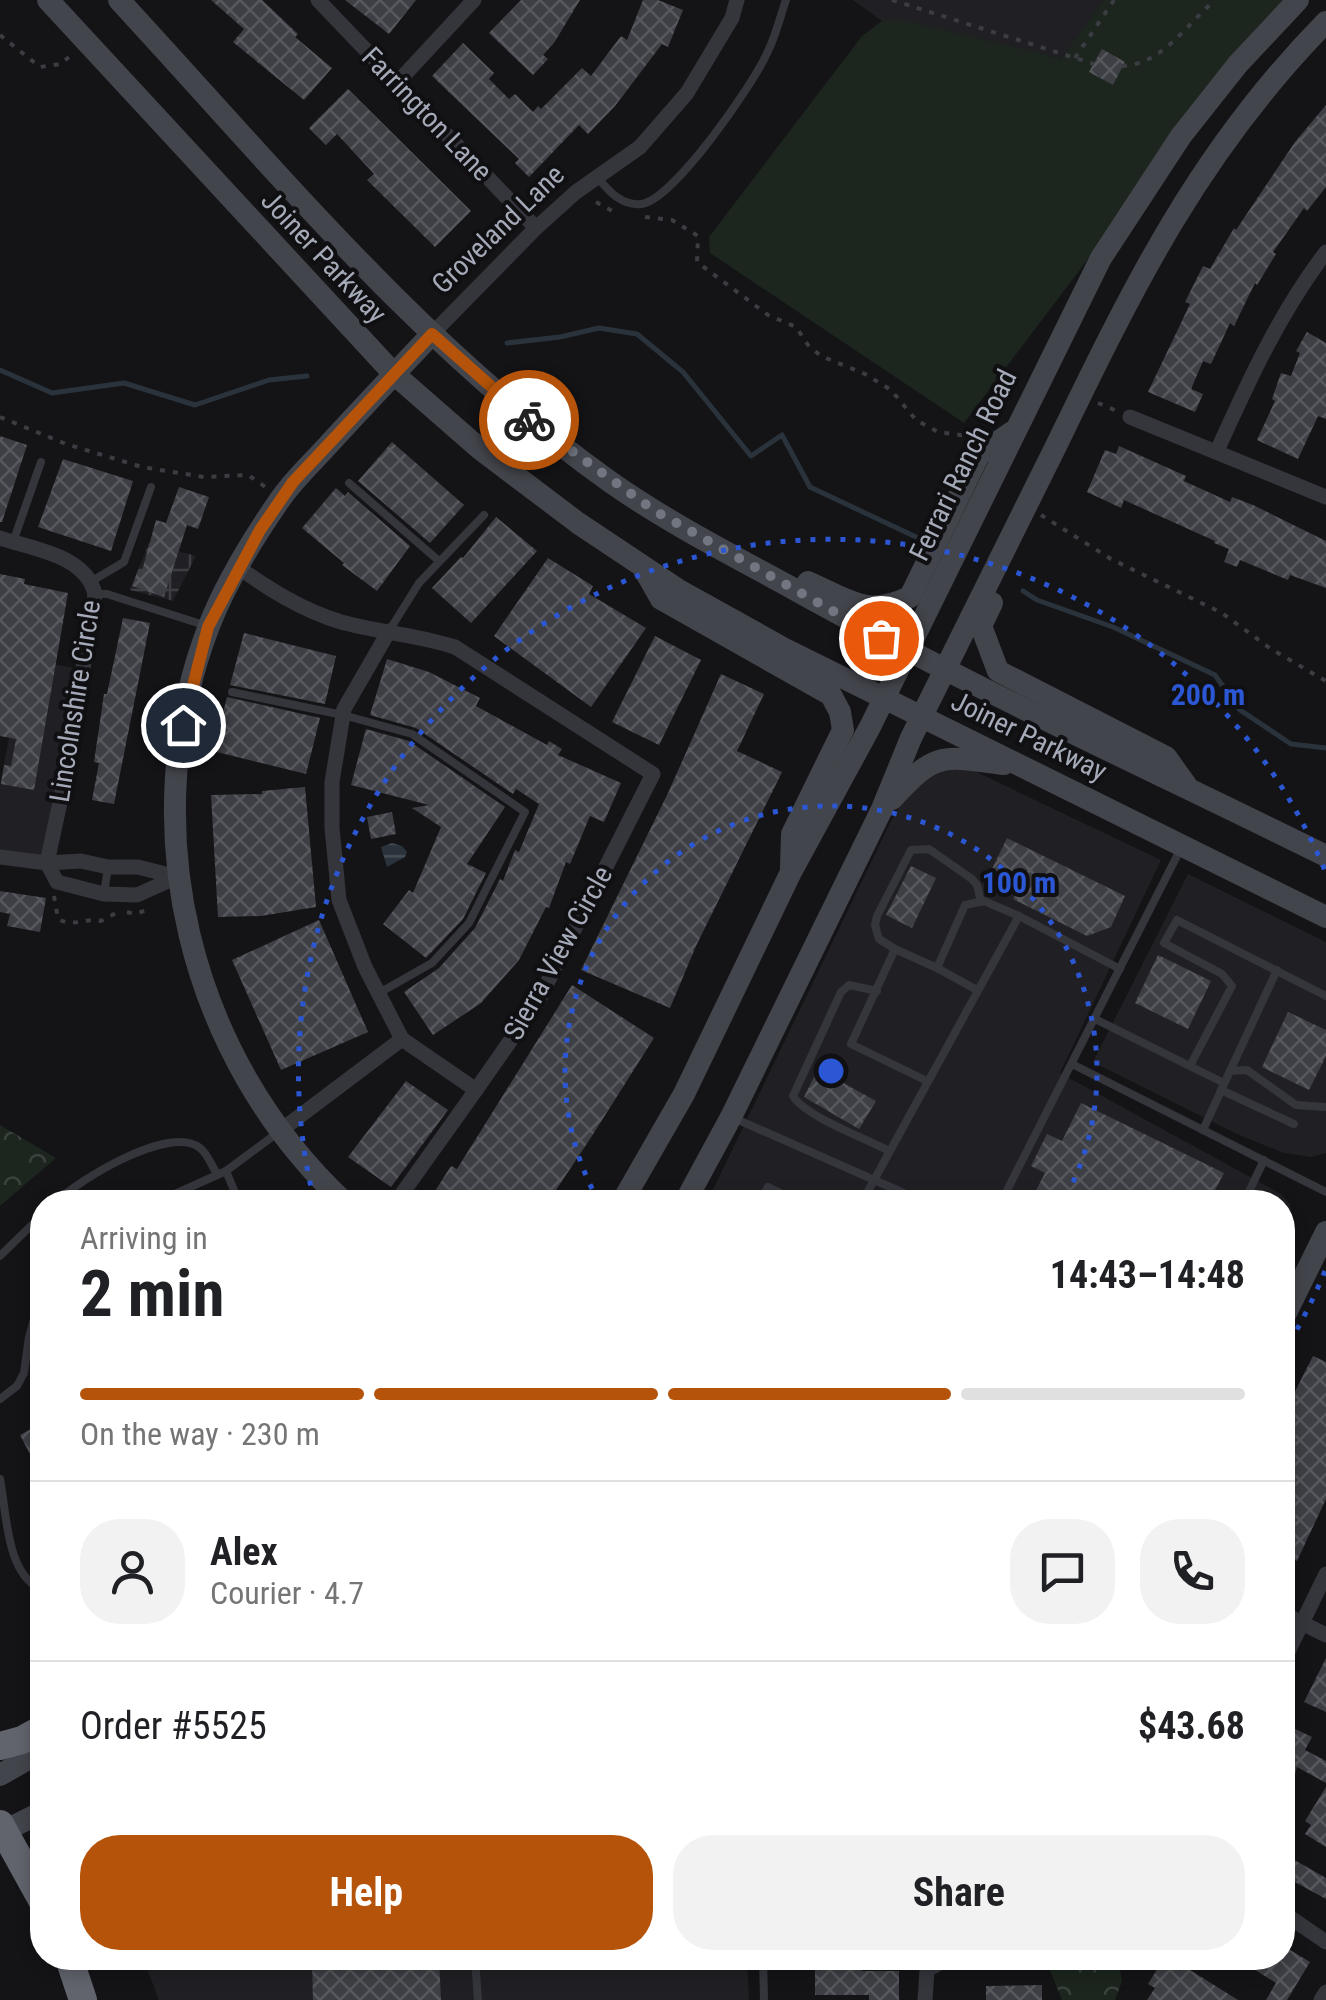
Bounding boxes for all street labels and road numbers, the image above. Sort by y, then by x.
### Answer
street label: Farrington Lane [355,40,499,188]
street label: Groveland Lane [425,158,571,300]
street label: Joiner Parkway [254,184,394,330]
street label: Ferrari Ranch Road [902,364,1024,566]
street label: Lincolnshire Circle [43,598,107,804]
street label: Joiner Parkway [946,684,1112,788]
street label: Sierra View Circle [497,860,619,1046]

